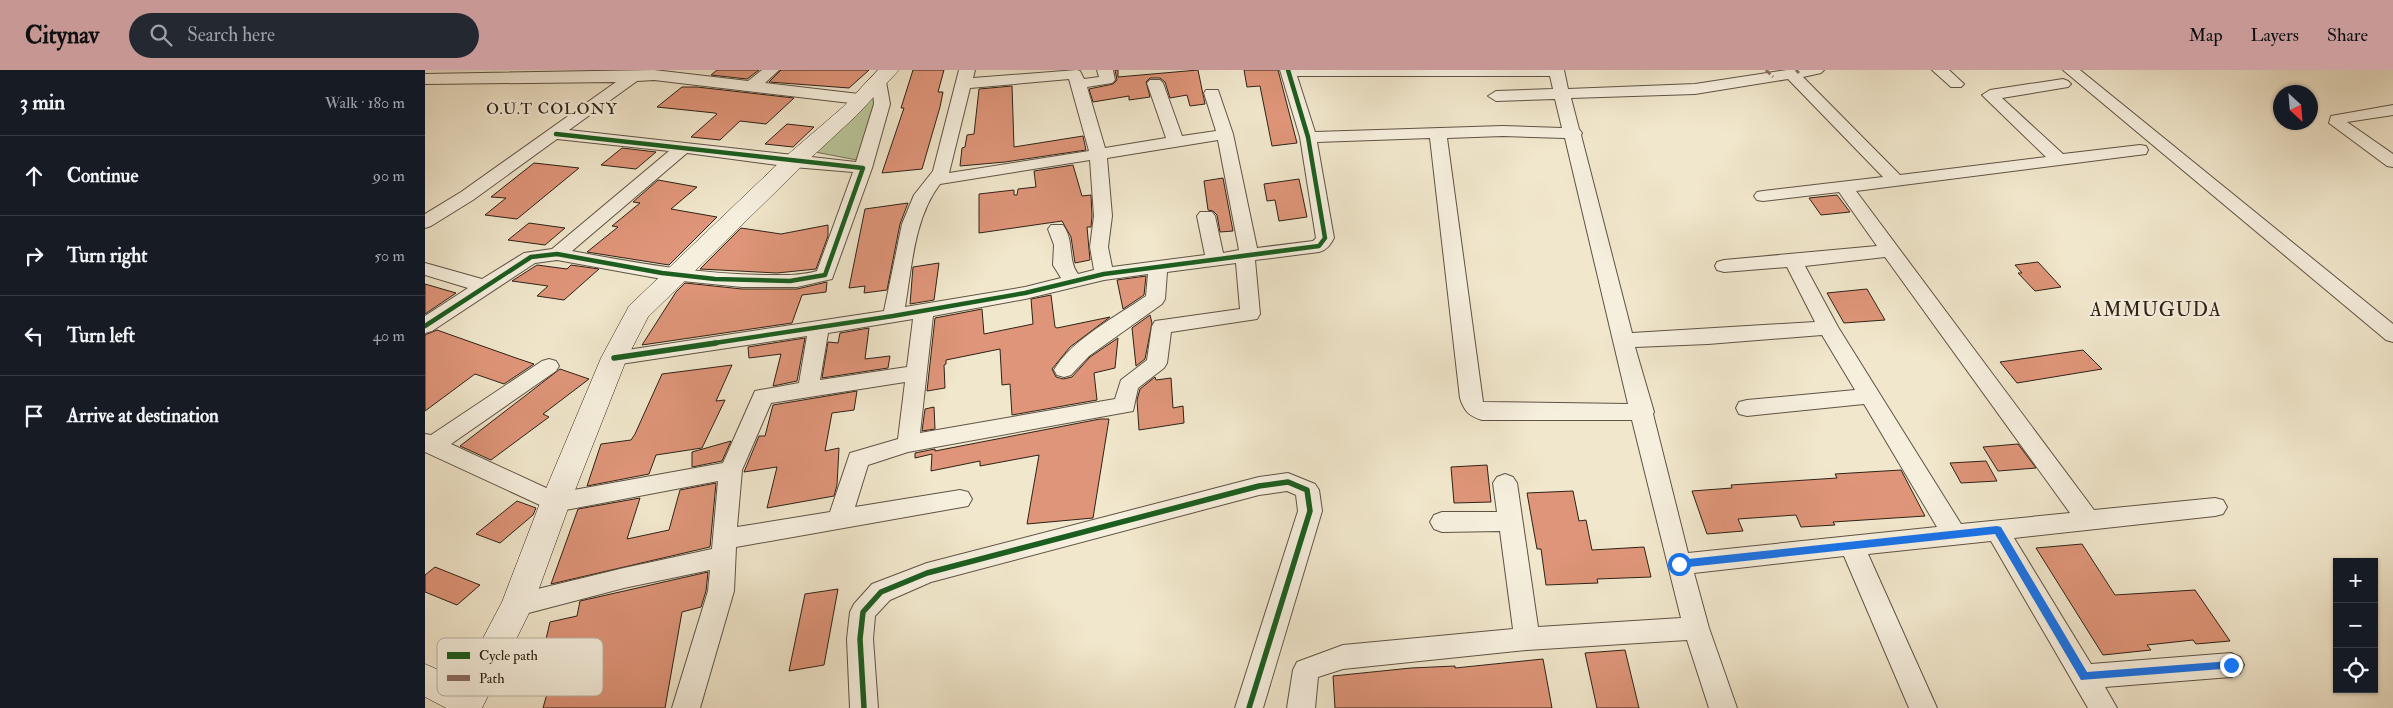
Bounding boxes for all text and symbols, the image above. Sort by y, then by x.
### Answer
search box [129,13,479,58]
text: Citynav [25,20,99,51]
icon: search [147,21,175,49]
text: Search here [187,23,275,47]
text: Map [2189,24,2223,47]
text: Layers [2251,24,2299,47]
text: Share [2327,24,2368,47]
north arrow [2273,85,2318,130]
text: 3 min [20,89,65,116]
text: Walk · 180 m [325,93,405,113]
district label: O.U.T COLONY [486,99,618,119]
icon: ahead [20,162,48,190]
text: Continue [67,164,138,188]
text: 90 m [373,166,405,186]
icon: right [20,242,48,270]
text: Turn right [67,244,147,268]
text: 50 m [374,246,405,266]
district label: AMMUGUDA [2089,298,2222,322]
icon: left [20,322,48,350]
text: Turn left [67,324,135,348]
text: 40 m [372,326,405,346]
icon: arrive [20,402,48,430]
text: Arrive at destination [67,404,219,428]
route start [1668,553,1691,576]
map controls [2333,558,2378,693]
button: + [2333,558,2378,603]
button: − [2333,603,2378,648]
legend [437,638,603,696]
text: Cycle path [479,647,539,665]
button: locate [2333,648,2378,693]
route end [2220,654,2243,677]
text: Path [479,670,505,687]

